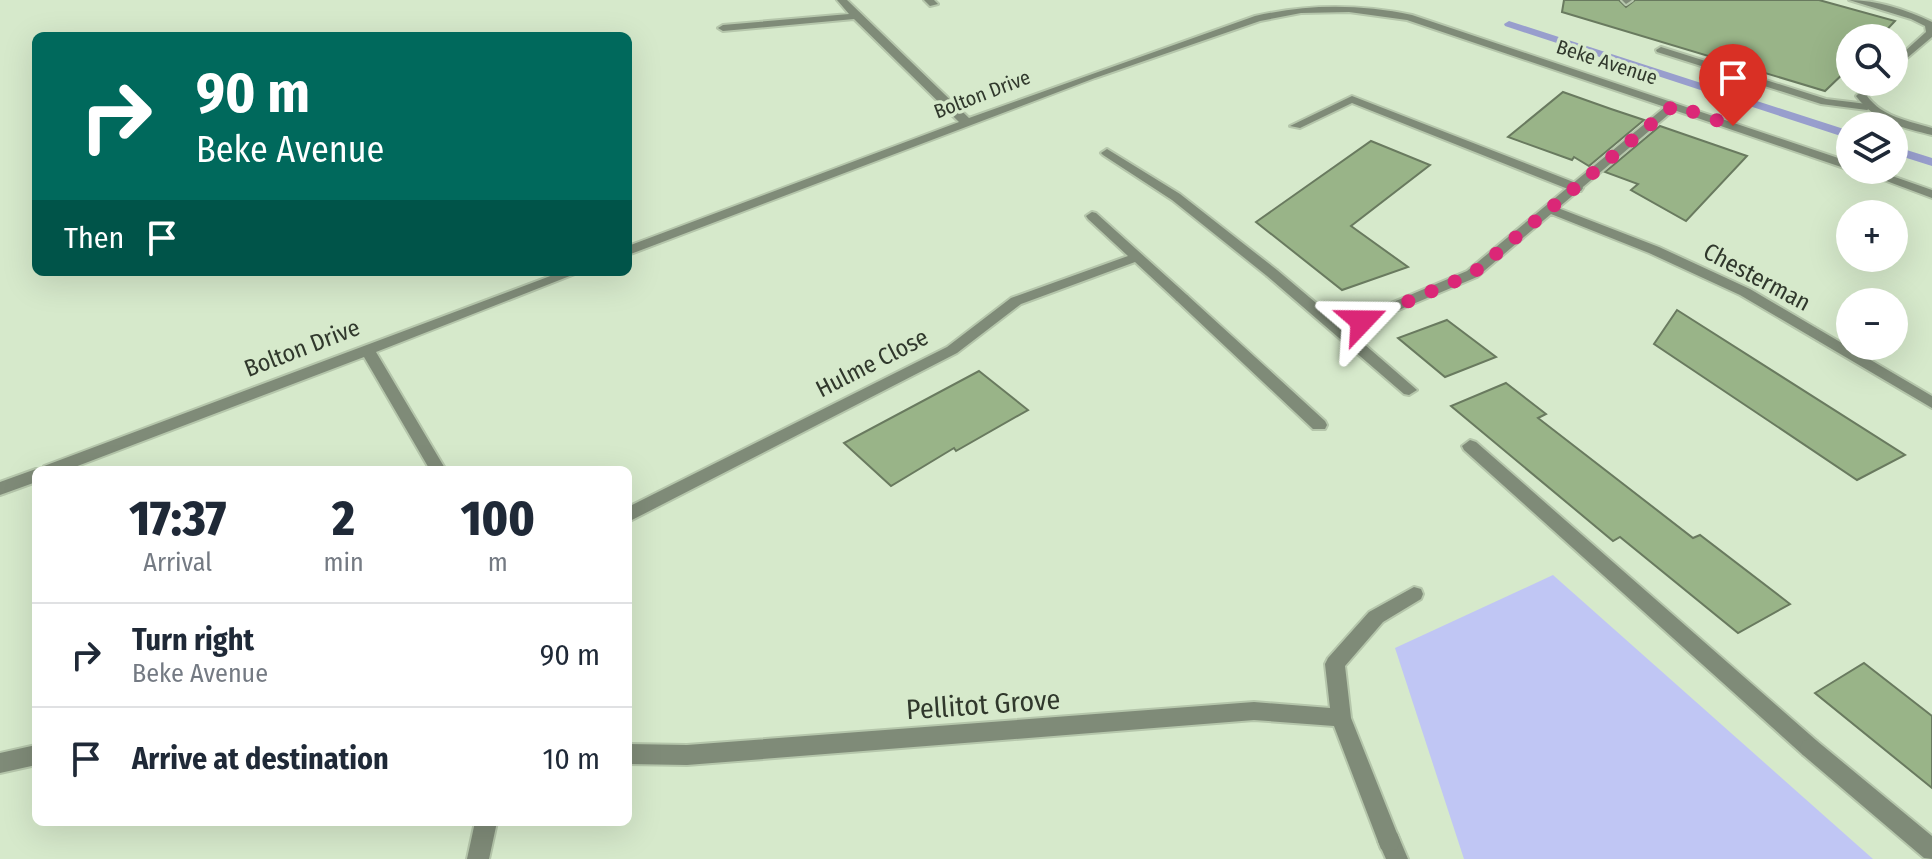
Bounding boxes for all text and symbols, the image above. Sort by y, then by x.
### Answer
map controls [1836,24,1908,360]
button: search [1836,24,1908,96]
street label: Beke Avenue [1554,34,1660,90]
pin [1699,44,1767,126]
icon: arrive [1711,56,1755,100]
text: 90 m [196,60,310,127]
icon: right [64,64,168,168]
street label: Bolton Drive [931,65,1033,123]
button: layers [1836,112,1908,184]
text: Beke Avenue [196,128,384,172]
button: + [1836,200,1908,272]
icon: arrive [140,216,184,260]
text: Then [64,220,124,256]
street label: Chesterman [1699,237,1815,317]
position arrow [1320,279,1404,363]
button: − [1836,288,1908,360]
street label: Bolton Drive [240,313,364,383]
street label: Hulme Close [811,323,933,403]
text: 17:37 [129,490,226,548]
text: 2 [332,490,355,548]
text: 100 [461,490,535,548]
text: Arrival [143,547,212,578]
text: min [323,547,364,578]
text: m [488,547,508,578]
text: Turn right [132,622,254,658]
icon: right [64,633,108,677]
text: 90 m [540,637,600,673]
text: Beke Avenue [132,658,268,689]
street label: Pellitot Grove [905,683,1061,726]
icon: arrive [64,737,108,781]
text: Arrive at destination [132,741,389,777]
text: 10 m [543,741,600,777]

